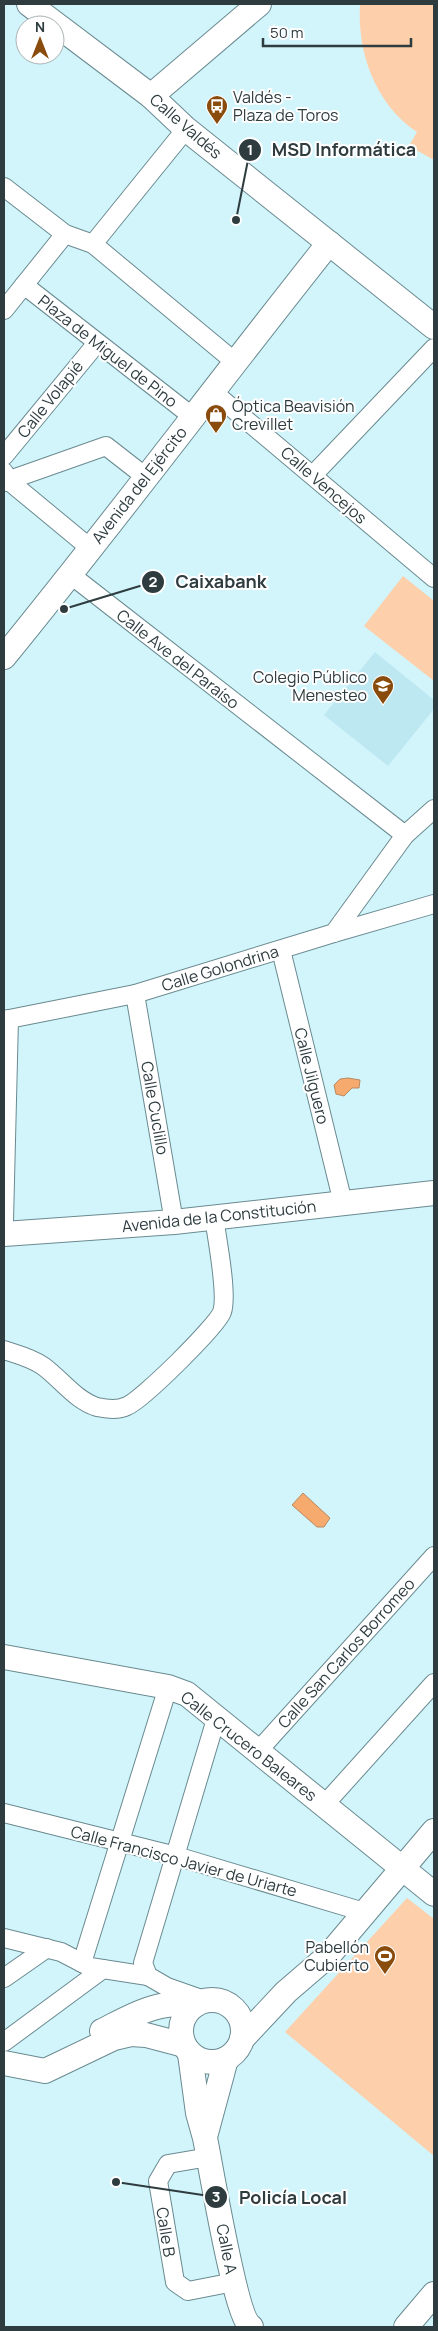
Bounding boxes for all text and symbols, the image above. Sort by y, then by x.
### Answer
north arrow [15,15,65,65]
scale bar [263,15,410,47]
text: N [35,17,45,36]
text: 50 m [270,22,304,43]
place label: Valdés - Plaza de Toros [233,86,339,126]
street label: Calle Valdés [145,88,227,164]
bus stop icon: Valdés - Plaza de Toros [205,94,229,125]
callout: MSD Informática [237,133,427,166]
text: MSD Informática [272,137,416,161]
text: 1 [247,139,253,160]
street label: Plaza de Miguel de Pino [34,290,182,412]
street label: Calle Volapié [12,356,88,442]
place label: Óptica Beavisión Crevillet [232,395,355,435]
shop icon: Óptica Beavisión Crevillet [204,403,228,434]
street label: Avenida del Ejército [86,422,192,548]
street label: Calle Vencejos [276,441,372,529]
callout: Caixabank [141,565,277,598]
text: Caixabank [175,569,268,593]
text: 2 [149,571,158,592]
street label: Calle Ave del Paraíso [112,604,244,714]
place label: Colegio Público Menesteo [253,666,367,706]
school or university icon: Colegio Público Menesteo [371,674,395,705]
street label: Calle Golondrina [159,940,281,996]
street label: Calle Jilguero [289,1025,335,1127]
street label: Calle Cuclillo [136,1060,174,1156]
street label: Avenida de la Constitución [121,1195,317,1237]
street label: Calle San Carlos Borromeo [273,1573,419,1733]
street label: Calle Crucero Baleares [176,1686,322,1806]
street label: Calle Francisco Javier de Uriarte [68,1820,300,1902]
place label: Pabellón Cubierto [304,1936,369,1976]
sports icon: Pabellón Cubierto [373,1944,397,1975]
callout: Policía Local [204,2181,357,2214]
text: Policía Local [239,2185,347,2209]
text: 3 [212,2186,220,2207]
street label: Calle B [151,2206,181,2259]
street label: Calle A [211,2222,243,2276]

